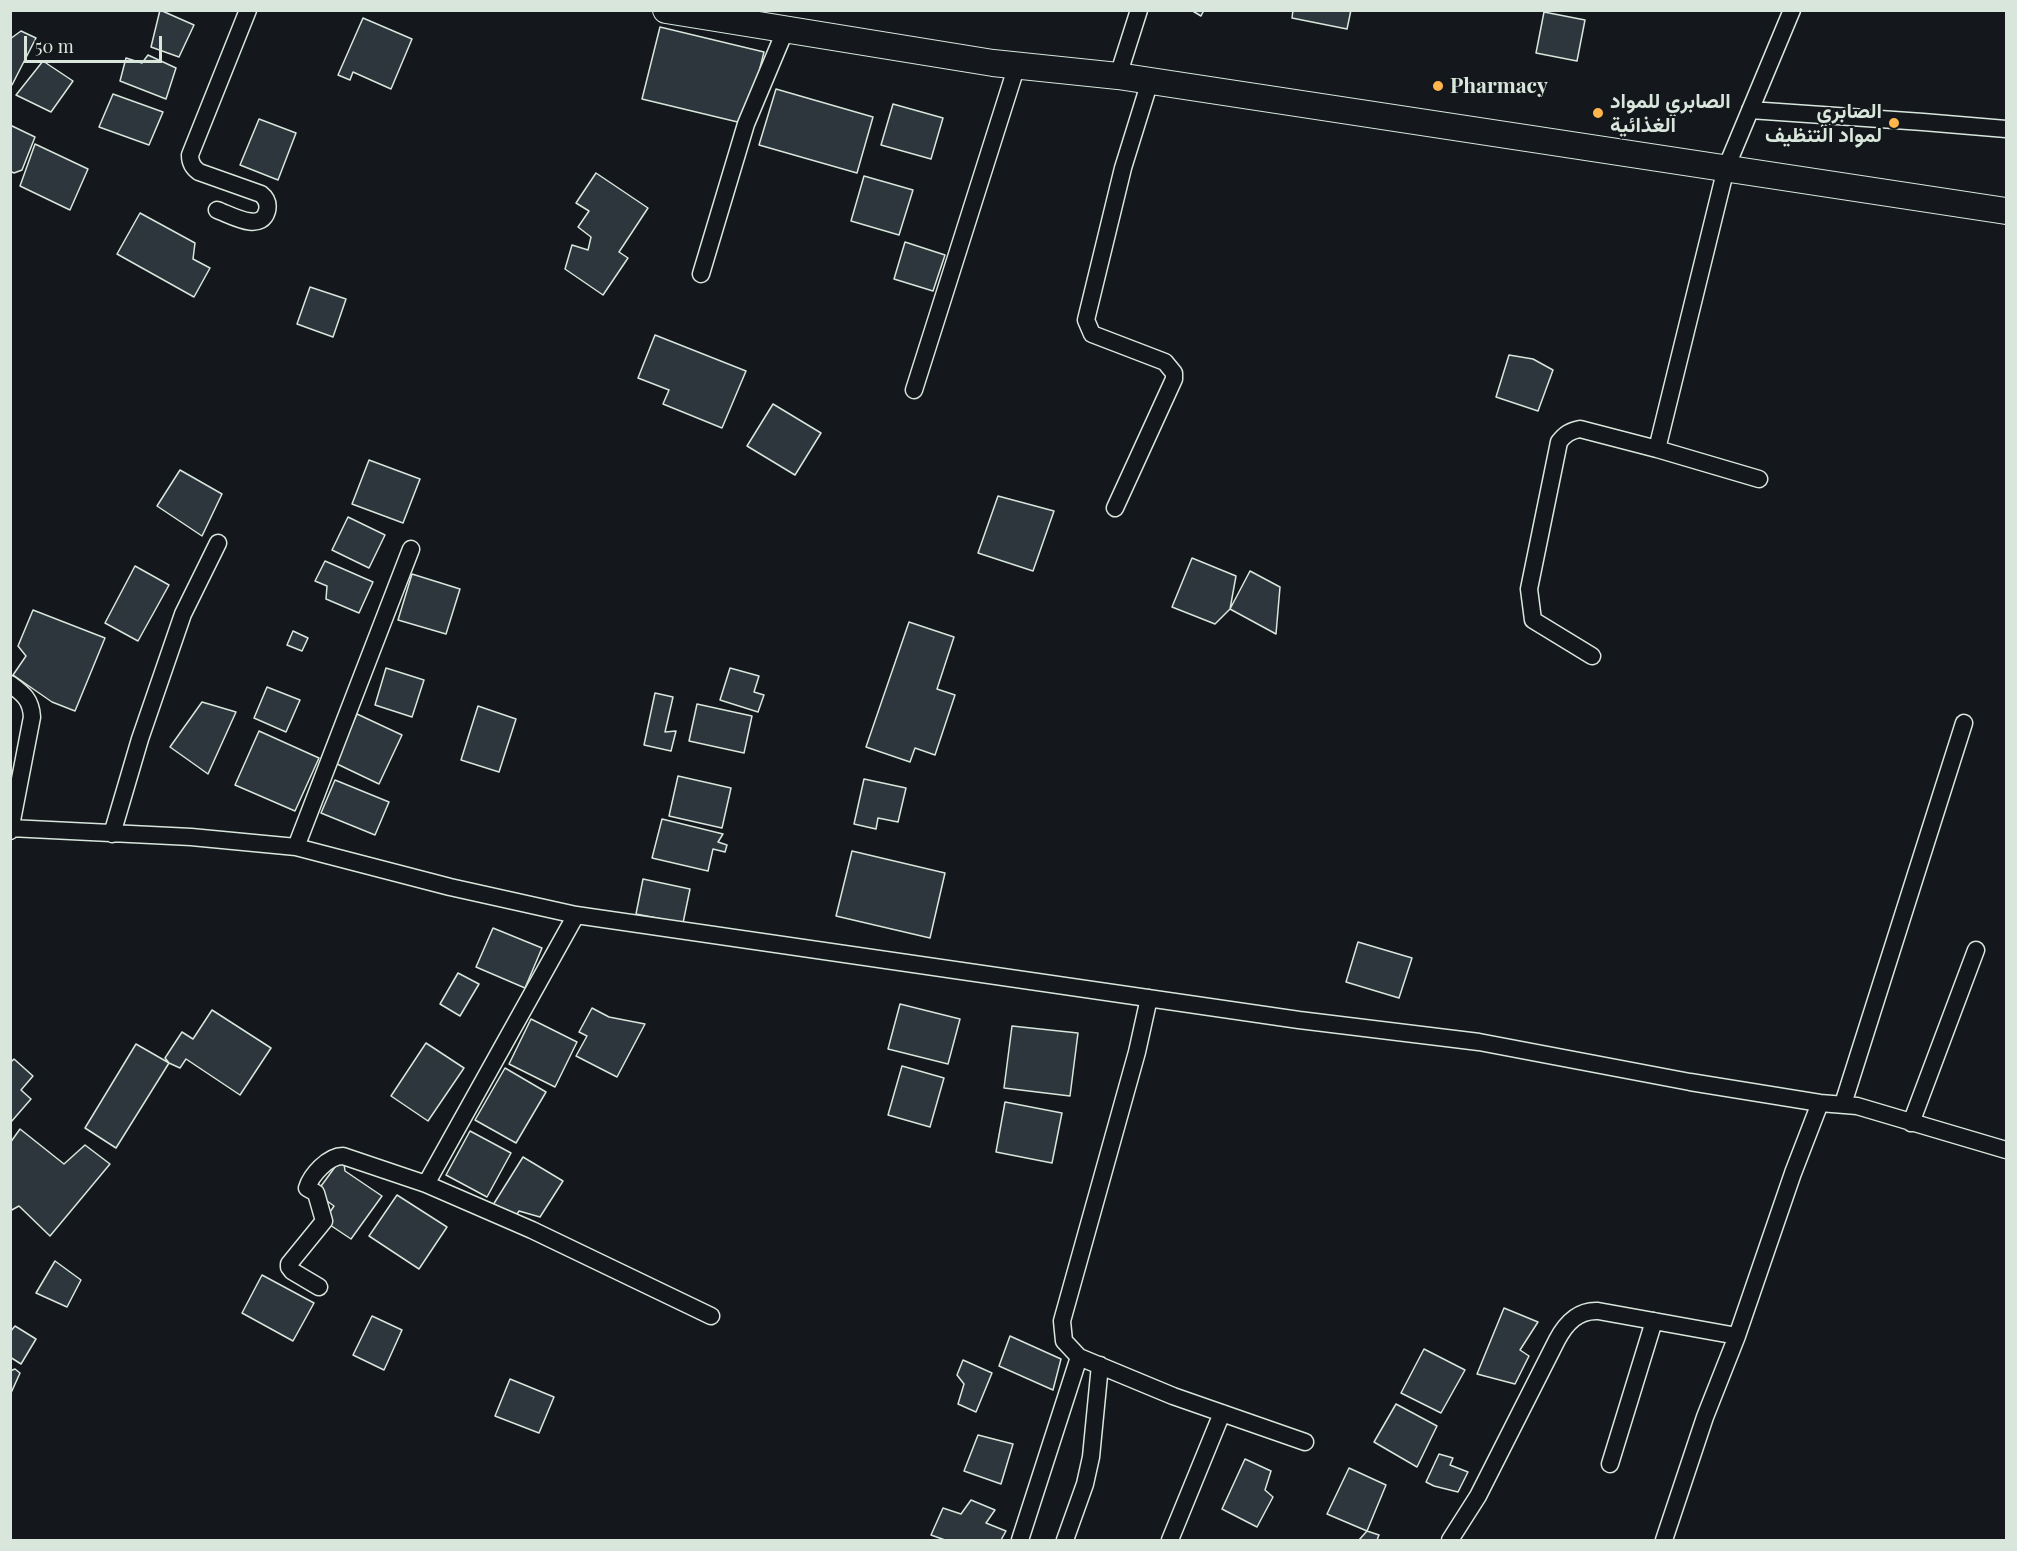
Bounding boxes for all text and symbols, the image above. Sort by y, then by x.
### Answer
scale bar [27,24,165,62]
text: 50 m [35,34,74,58]
place label: Pharmacy [1450,73,1548,99]
marker: Pharmacy [1431,79,1445,93]
place label: الصابري للمواد الغذائية [1610,88,1731,138]
place label: الصابري لمواد التنظيف [1765,98,1882,148]
marker: الصابري للمواد الغذائية [1591,106,1605,120]
marker: الصابري لمواد التنظيف [1887,116,1901,130]

